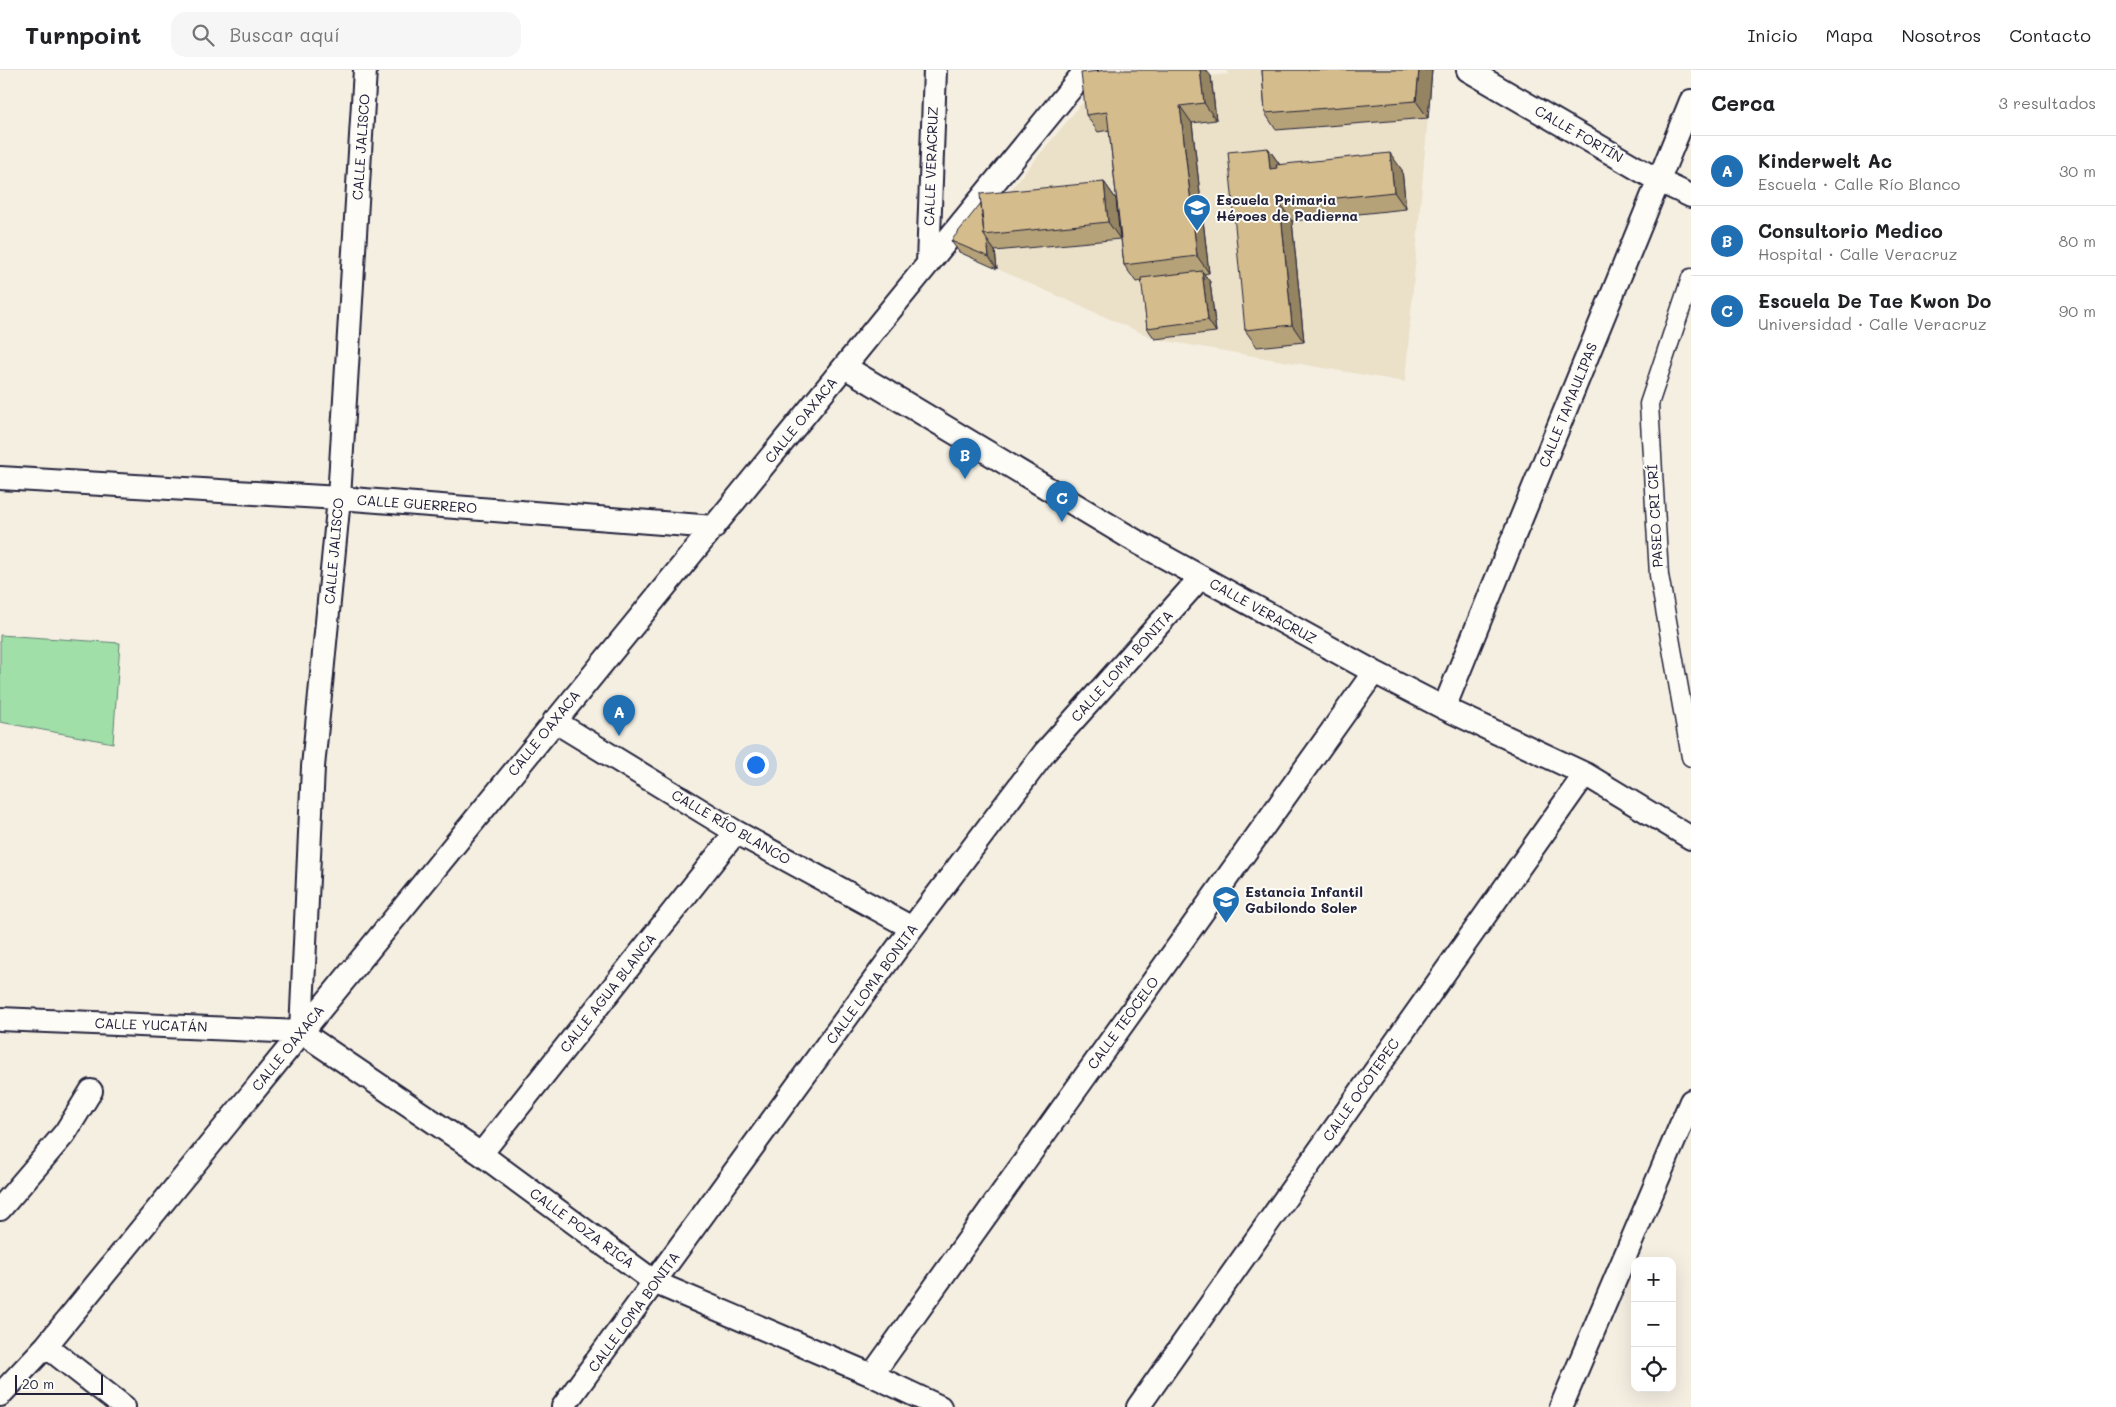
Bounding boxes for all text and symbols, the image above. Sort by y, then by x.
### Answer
search box [171,12,521,57]
text: Turnpoint [25,19,141,50]
icon: search [189,21,217,49]
text: Buscar aquí [229,22,340,47]
text: Inicio [1747,23,1798,47]
text: Mapa [1826,23,1873,47]
text: Nosotros [1901,23,1981,47]
text: Contacto [2009,23,2091,47]
text: Cerca [1711,89,1776,116]
text: 3 resultados [1999,92,2096,113]
street label: CALLE JALISCO [347,93,374,201]
street label: CALLE FORTÍN [1532,101,1627,167]
street label: CALLE VERACRUZ [919,106,942,226]
text: Kinderwelt Ac [1758,148,1892,173]
text: A [1721,160,1733,181]
text: 30 m [2059,160,2096,181]
text: Escuela · Calle Río Blanco [1758,173,1960,194]
place label: Escuela Primaria Héroes de Padierna [1216,190,1359,225]
school or university icon: Escuela Primaria Héroes de Padierna [1182,193,1212,232]
text: Consultorio Medico [1758,218,1943,243]
text: B [1722,230,1732,251]
text: 80 m [2059,230,2096,251]
text: Hospital · Calle Veracruz [1758,243,1957,264]
text: Escuela De Tae Kwon Do [1758,288,1991,313]
text: C [1721,300,1733,321]
text: 90 m [2059,300,2096,321]
text: Universidad · Calle Veracruz [1758,313,1987,334]
street label: CALLE TAMAULIPAS [1534,339,1601,470]
street label: CALLE OAXACA [760,373,841,467]
pin: B [949,438,981,479]
street label: PASEO CRI CRÍ [1642,464,1667,568]
pin: C [1046,481,1078,522]
street label: CALLE GUERRERO [356,490,478,517]
street label: CALLE JALISCO [319,497,348,605]
street label: CALLE VERACRUZ [1206,573,1320,648]
street label: CALLE LOMA BONITA [1066,606,1177,726]
street label: CALLE OAXACA [503,686,584,780]
pin: A [603,695,635,736]
your location [743,752,769,778]
street label: CALLE RÍO BLANCO [668,785,794,868]
place label: Estancia Infantil Gabilondo Soler [1245,882,1363,917]
school or university icon: Estancia Infantil Gabilondo Soler [1211,885,1241,924]
street label: CALLE LOMA BONITA [821,920,922,1048]
street label: CALLE AGUA BLANCA [555,929,660,1056]
street label: CALLE TEOCELO [1082,973,1163,1073]
street label: CALLE OAXACA [247,1001,328,1095]
street label: CALLE YUCATÁN [94,1013,208,1036]
street label: CALLE OCOTEPEC [1318,1035,1403,1145]
street label: CALLE POZA RICA [526,1183,638,1272]
street label: CALLE LOMA BONITA [583,1248,684,1376]
map controls [1631,1257,1676,1392]
button: + [1631,1257,1676,1302]
button: − [1631,1302,1676,1347]
button: locate [1631,1347,1676,1392]
scale bar [15,1372,102,1395]
text: 20 m [22,1374,54,1393]

